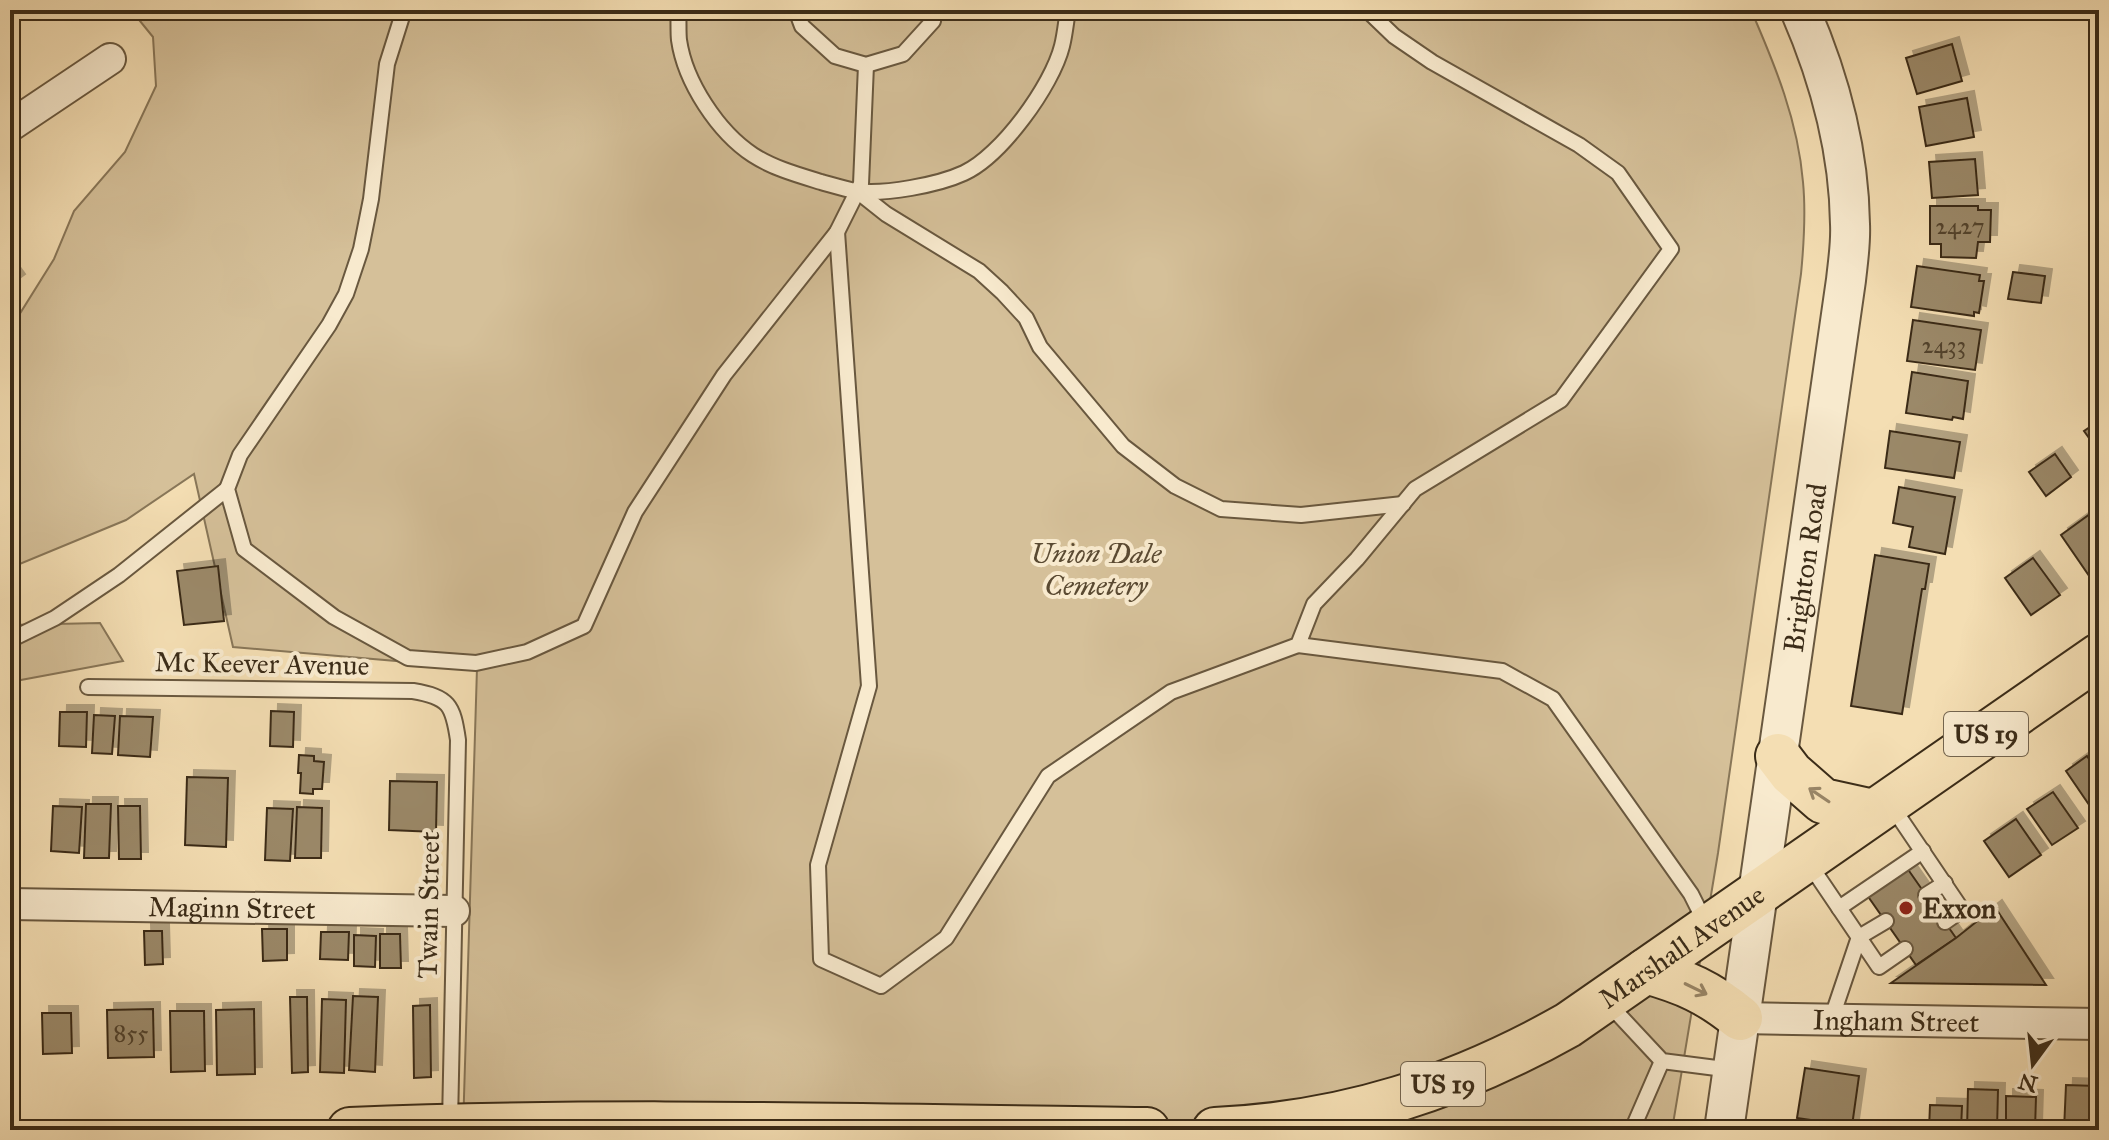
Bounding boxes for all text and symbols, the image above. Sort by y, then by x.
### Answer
house number: 2427 [1935,211,1985,241]
house number: 2433 [1922,330,1966,360]
street label: Brighton Road [1776,481,1835,655]
park label: Union Dale Cemetery [1031,536,1162,603]
street label: Mc Keever Avenue [154,644,370,683]
road number: US 19 [1944,712,2028,756]
one-way arrow [1808,787,1831,804]
street label: Twain Street [410,831,447,979]
street label: Marshall Avenue [1592,877,1771,1016]
street label: Maginn Street [148,889,316,927]
place label: Exxon [1922,891,1996,926]
marker: Exxon [1897,899,1915,917]
one-way arrow [1683,981,1707,997]
street label: Ingham Street [1812,1002,1980,1040]
house number: 855 [113,1018,149,1048]
north arrow [1993,1024,2073,1104]
road number: US 19 [1401,1062,1485,1106]
text: N [2015,1067,2040,1098]

